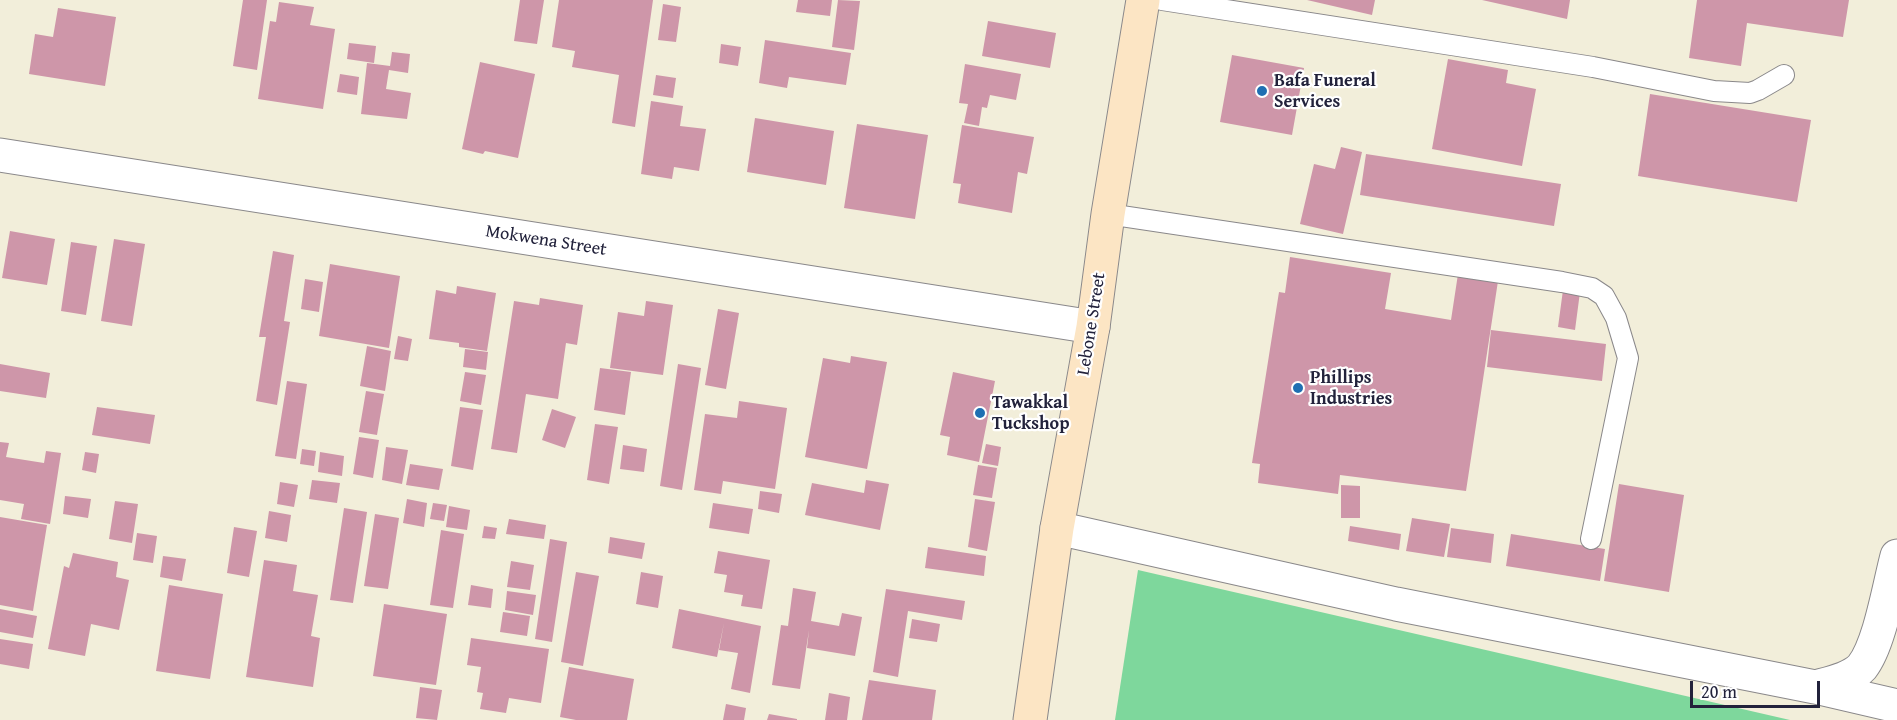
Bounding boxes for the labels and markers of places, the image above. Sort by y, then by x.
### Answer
place label: Bafa Funeral Services [1274,70,1376,112]
marker: Bafa Funeral Services [1255,84,1269,98]
place label: Phillips Industries [1310,367,1392,410]
marker: Phillips Industries [1291,381,1305,395]
place label: Tawakkal Tuckshop [992,392,1069,434]
marker: Tawakkal Tuckshop [973,406,987,420]

